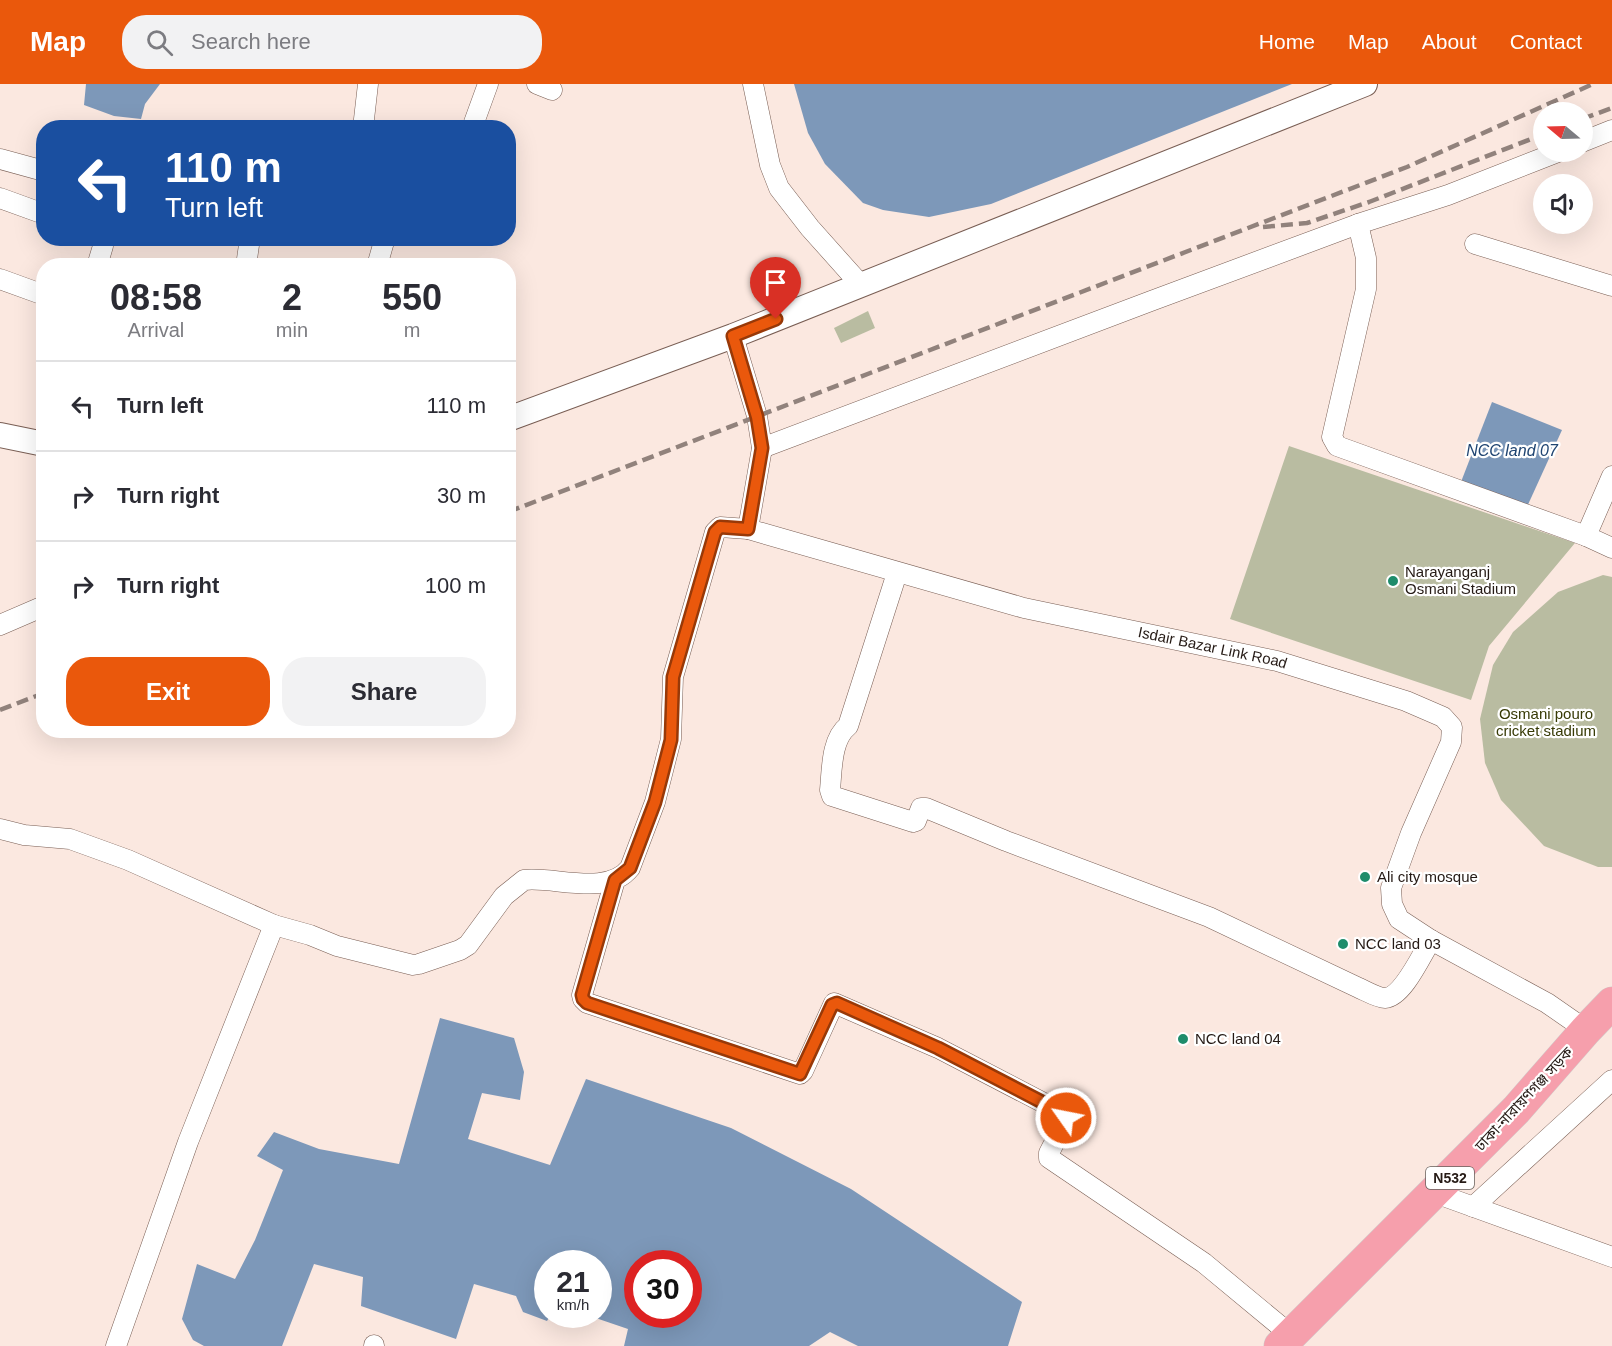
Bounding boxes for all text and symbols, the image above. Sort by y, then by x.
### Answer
search box [122,15,542,69]
text: Map [30,26,86,57]
icon: search [143,26,176,59]
text: Search here [191,29,311,54]
text: Home [1259,30,1315,53]
text: Map [1348,30,1389,53]
text: About [1422,30,1477,53]
text: Contact [1510,30,1582,53]
north arrow [1533,102,1593,162]
map controls [1533,102,1593,234]
icon: left [66,144,144,222]
text: 110 m [165,144,282,191]
button: sound [1533,174,1593,234]
text: Turn left [165,193,263,223]
pin [750,257,801,319]
icon: arrive [759,266,792,299]
text: 08:58 [110,277,202,318]
text: 2 [282,277,302,318]
text: 550 [382,277,442,318]
text: Arrival [128,319,184,341]
text: min [276,319,308,341]
text: m [404,319,420,341]
icon: left [66,390,99,423]
text: Turn left [117,393,203,418]
text: 110 m [426,393,486,418]
water label: NCC land 07 [1466,442,1559,459]
icon: right [66,480,99,513]
text: Turn right [117,483,219,508]
text: 30 m [437,483,486,508]
place label: Narayanganj Osmani Stadium [1405,563,1516,597]
icon: right [66,570,99,603]
text: Turn right [117,573,219,598]
text: 100 m [425,573,486,598]
marker: Narayanganj Osmani Stadium [1386,574,1400,588]
street label: Isdair Bazar Link Road [1137,623,1289,672]
button: Exit [66,657,270,726]
button: Share [282,657,486,726]
park label: Osmani pouro cricket stadium [1496,705,1596,739]
place label: Ali city mosque [1377,868,1478,885]
marker: Ali city mosque [1358,870,1372,884]
place label: NCC land 03 [1355,935,1441,952]
marker: NCC land 03 [1336,937,1350,951]
place label: NCC land 04 [1195,1030,1281,1047]
marker: NCC land 04 [1176,1032,1190,1046]
street label: ঢাকা-নারায়ণগঞ্জ সড়ক [1471,1043,1577,1155]
position arrow [1034,1086,1098,1150]
road number: N532 [1426,1167,1474,1189]
speed limit sign: 30 [624,1250,702,1328]
text: 21 [556,1265,590,1298]
text: km/h [557,1296,589,1313]

